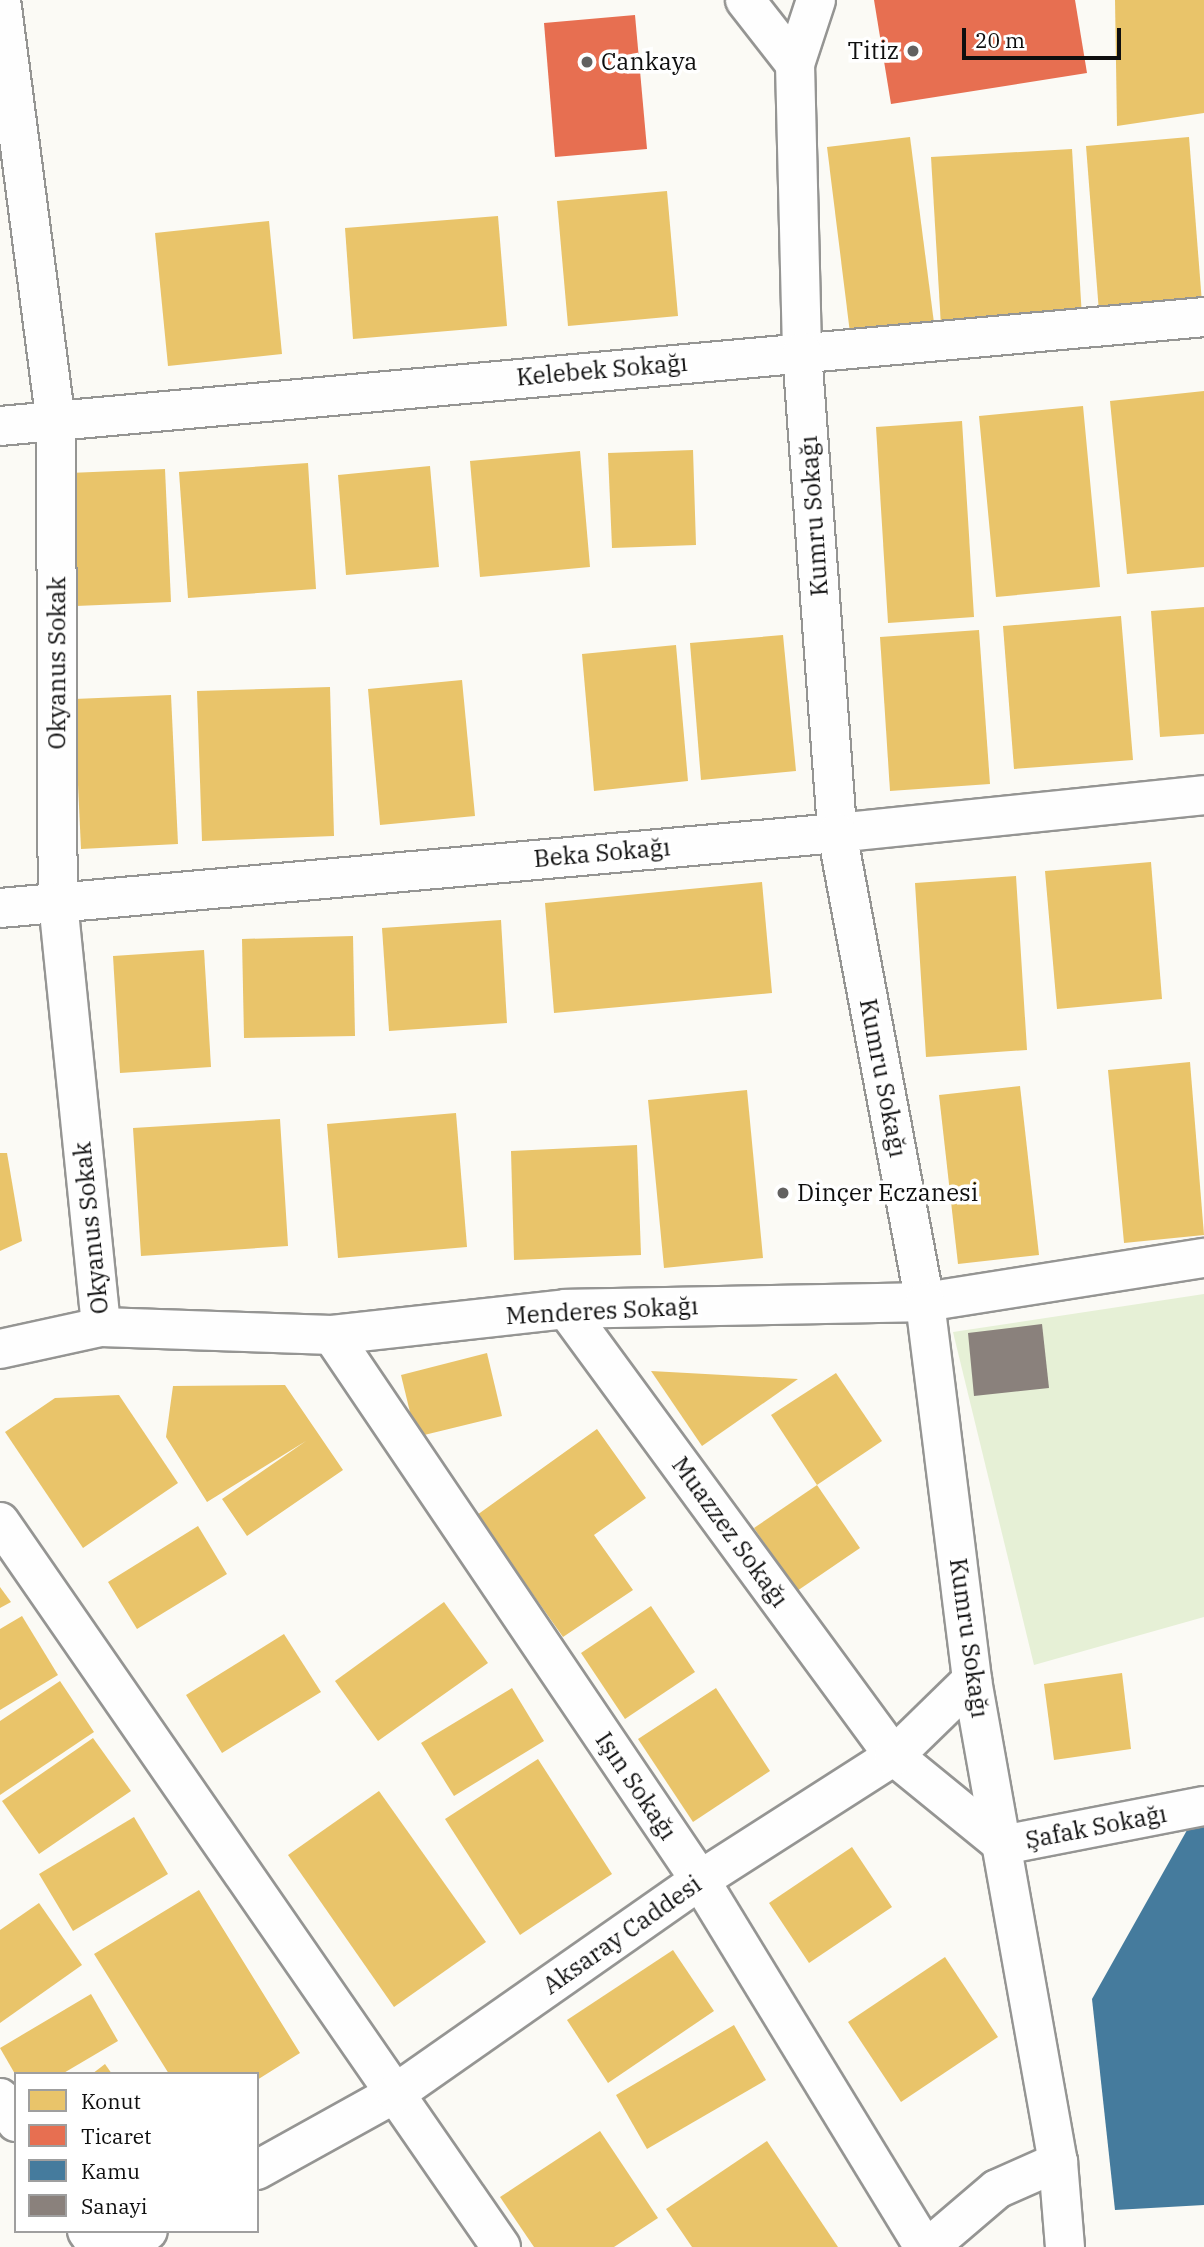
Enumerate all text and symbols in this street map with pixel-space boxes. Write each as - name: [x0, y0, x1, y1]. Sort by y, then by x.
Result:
- scale bar: [966, 14, 1125, 58]
- text: 20 m: [975, 26, 1025, 54]
- place label: Titiz: [848, 37, 899, 65]
- marker: Titiz: [905, 43, 921, 59]
- place label: Cankaya: [601, 48, 697, 76]
- marker: Cankaya: [579, 54, 595, 70]
- street label: Kelebek Sokağı: [515, 348, 689, 392]
- street label: Kumru Sokağı: [794, 435, 834, 597]
- street label: Okyanus Sokak: [43, 576, 71, 750]
- street label: Beka Sokağı: [533, 833, 671, 873]
- street label: Kumru Sokağı: [854, 996, 912, 1160]
- street label: Okyanus Sokak: [68, 1140, 114, 1316]
- place label: Dinçer Eczanesi: [797, 1179, 978, 1207]
- marker: Dinçer Eczanesi: [775, 1185, 791, 1201]
- street label: Menderes Sokağı: [505, 1292, 699, 1330]
- street label: Muazzez Sokağı: [666, 1451, 794, 1613]
- street label: Kumru Sokağı: [944, 1556, 994, 1720]
- street label: Işın Sokağı: [589, 1727, 683, 1845]
- street label: Şafak Sokağı: [1023, 1799, 1169, 1855]
- street label: Aksaray Caddesi: [537, 1870, 707, 2000]
- legend: [14, 2072, 259, 2233]
- text: Konut: [81, 2087, 141, 2115]
- text: Ticaret: [81, 2122, 152, 2150]
- text: Kamu: [81, 2157, 140, 2185]
- text: Sanayi: [81, 2192, 147, 2220]

